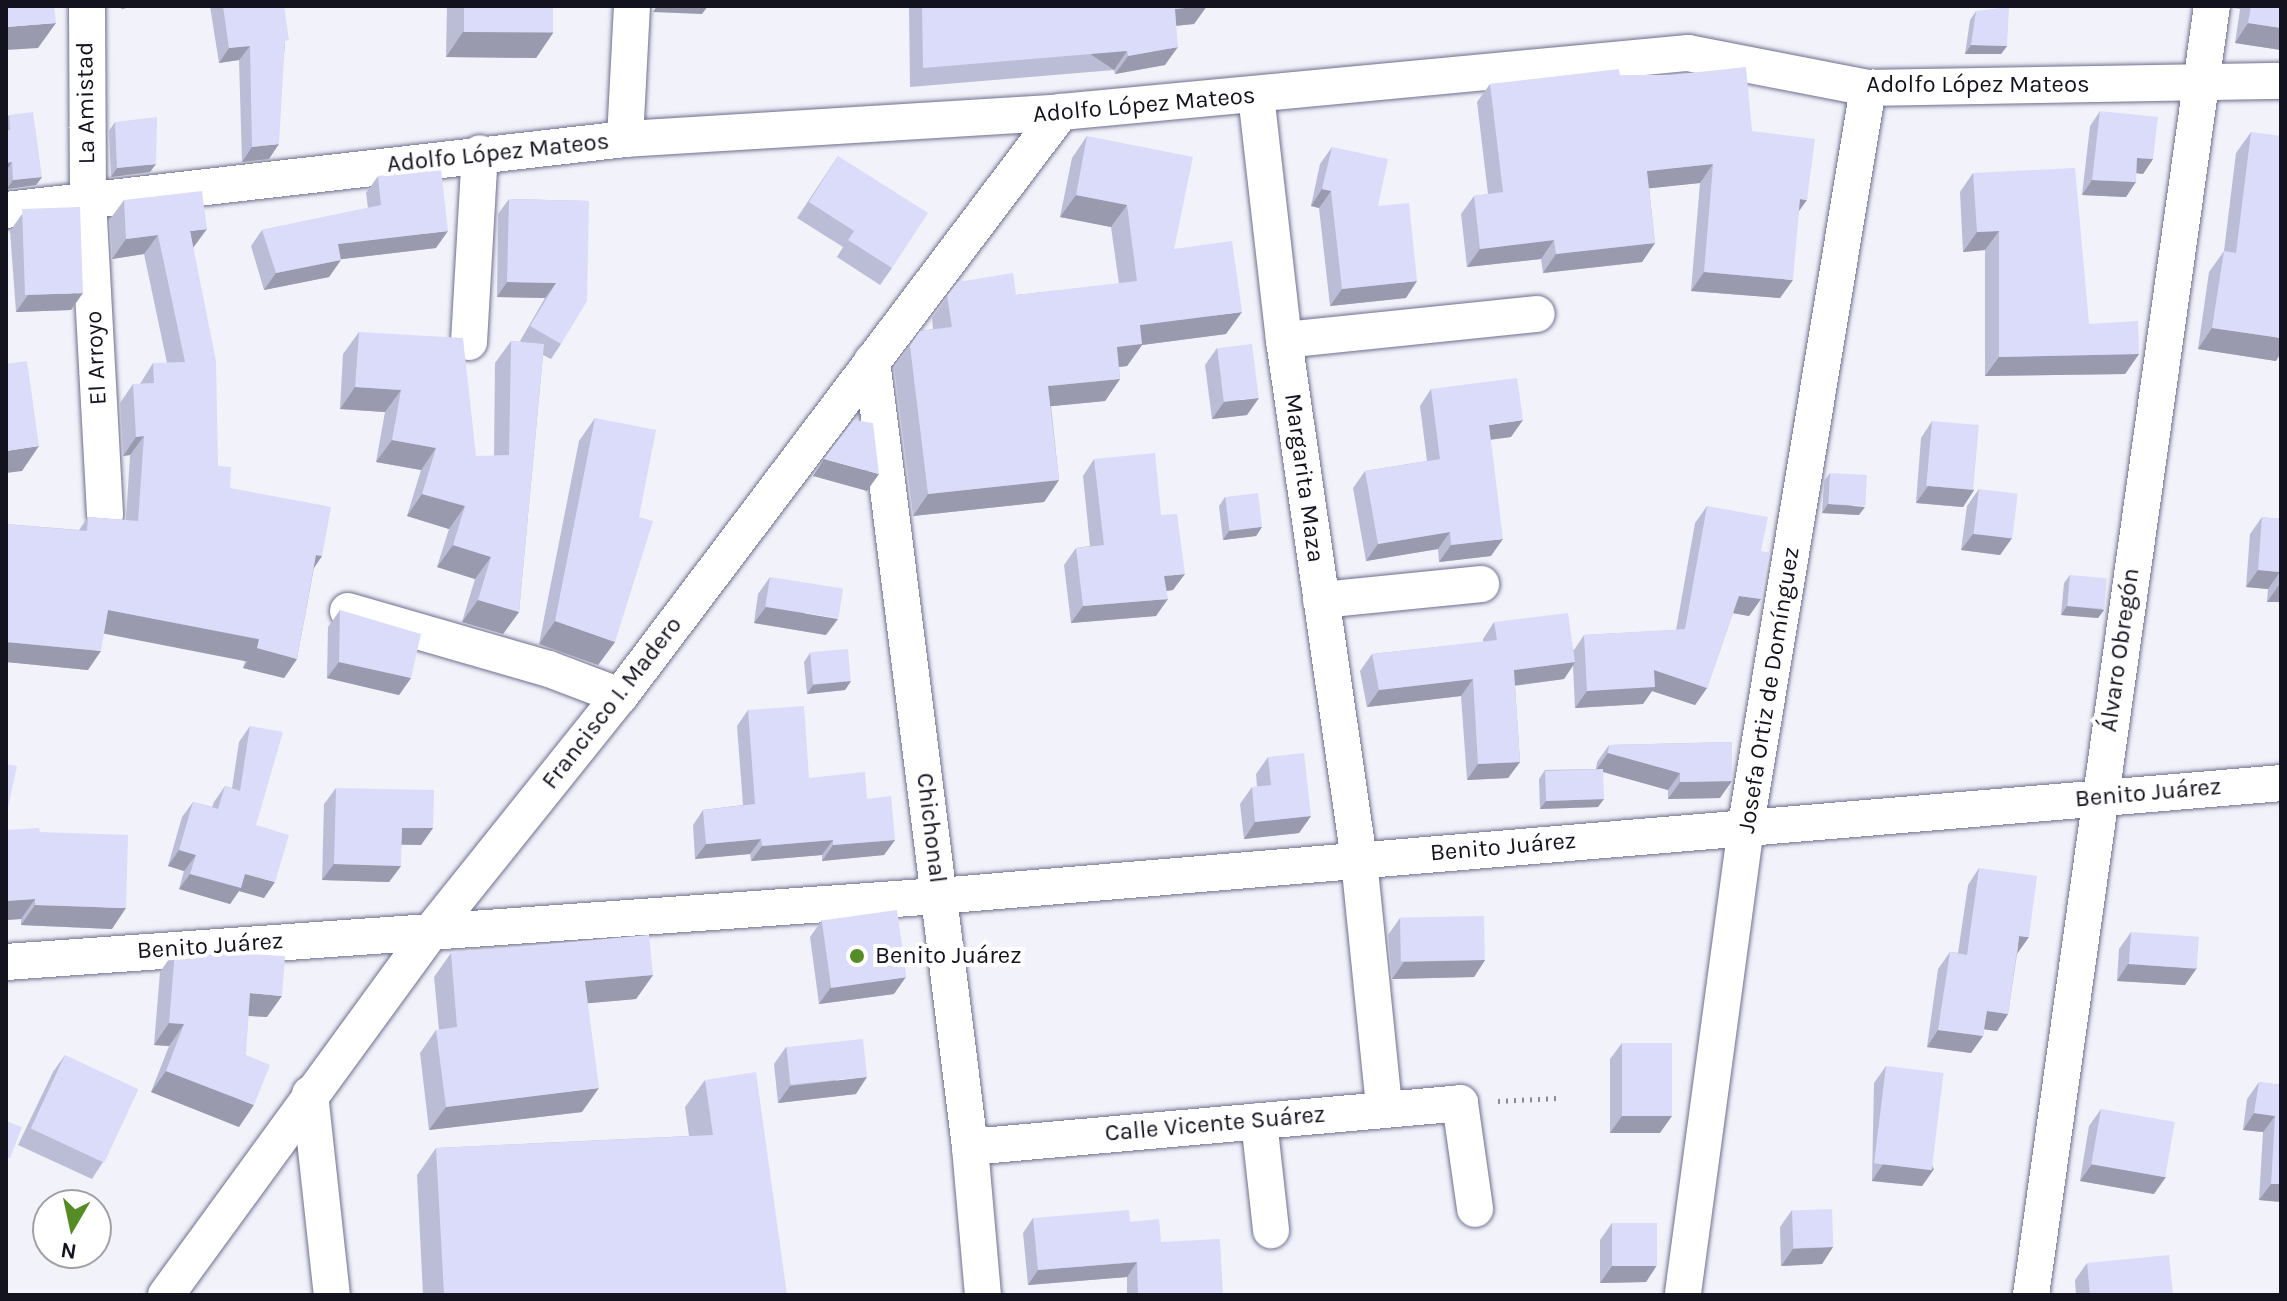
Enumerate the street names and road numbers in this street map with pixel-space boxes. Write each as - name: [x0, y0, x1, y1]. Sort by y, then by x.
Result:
- street label: La Amistad: [71, 41, 101, 165]
- street label: Adolfo López Mateos: [1866, 71, 2090, 99]
- street label: Adolfo López Mateos: [1032, 81, 1256, 129]
- street label: Adolfo López Mateos: [385, 127, 611, 179]
- street label: El Arroyo: [79, 310, 113, 406]
- street label: Margarita Maza: [1278, 392, 1330, 564]
- street label: Josefa Ortiz de Domínguez: [1732, 545, 1806, 835]
- street label: Álvaro Obregón: [2094, 566, 2146, 734]
- street label: Francisco I. Madero: [536, 611, 688, 795]
- street label: Chichonal: [910, 771, 952, 885]
- street label: Benito Juárez: [2074, 772, 2222, 814]
- street label: Benito Juárez: [1429, 826, 1577, 868]
- street label: Benito Juárez: [136, 927, 284, 965]
- street label: Calle Vicente Suárez: [1104, 1100, 1326, 1148]

